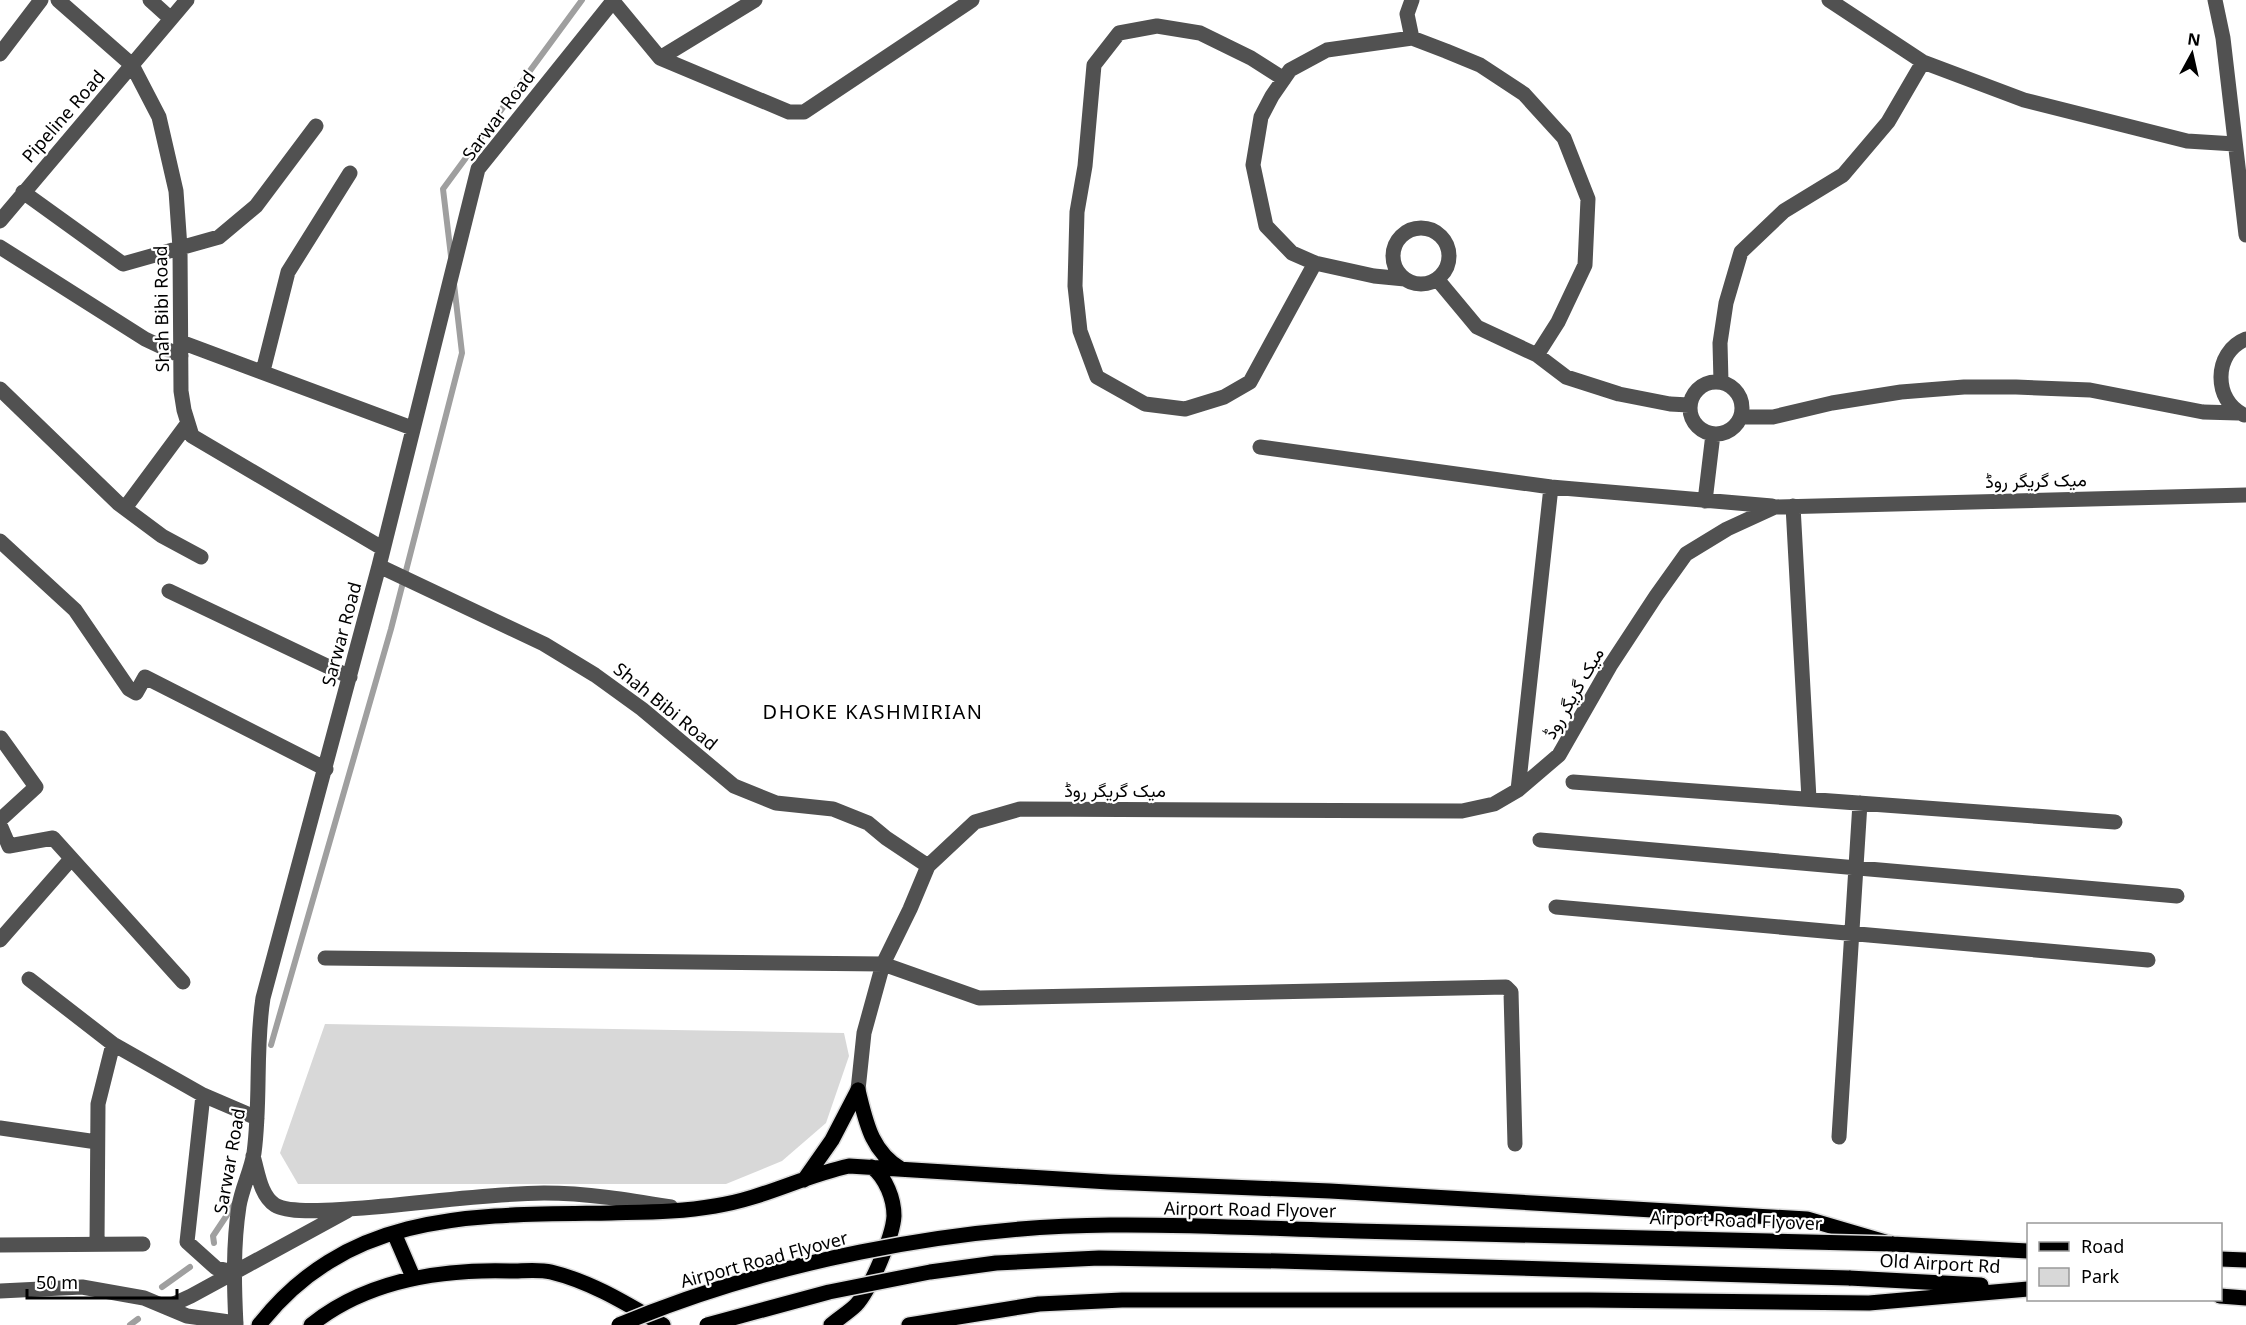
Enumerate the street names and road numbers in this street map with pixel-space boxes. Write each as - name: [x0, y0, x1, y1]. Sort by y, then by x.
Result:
- street label: Pipeline Road: [16, 65, 110, 167]
- street label: Sarwar Road: [456, 65, 540, 165]
- street label: Shah Bibi Road: [148, 245, 174, 373]
- street label: میک گریگر روڈ: [1985, 467, 2087, 493]
- street label: Sarwar Road: [316, 579, 366, 689]
- street label: میک گریگر روڈ: [1537, 643, 1609, 743]
- street label: Shah Bibi Road: [609, 657, 723, 755]
- street label: میک گریگر روڈ: [1064, 778, 1166, 802]
- street label: Sarwar Road: [208, 1106, 250, 1216]
- street label: Airport Road Flyover: [1164, 1195, 1337, 1223]
- street label: Airport Road Flyover: [1649, 1205, 1823, 1235]
- street label: Airport Road Flyover: [678, 1225, 851, 1293]
- street label: Old Airport Rd: [1879, 1248, 2001, 1278]

